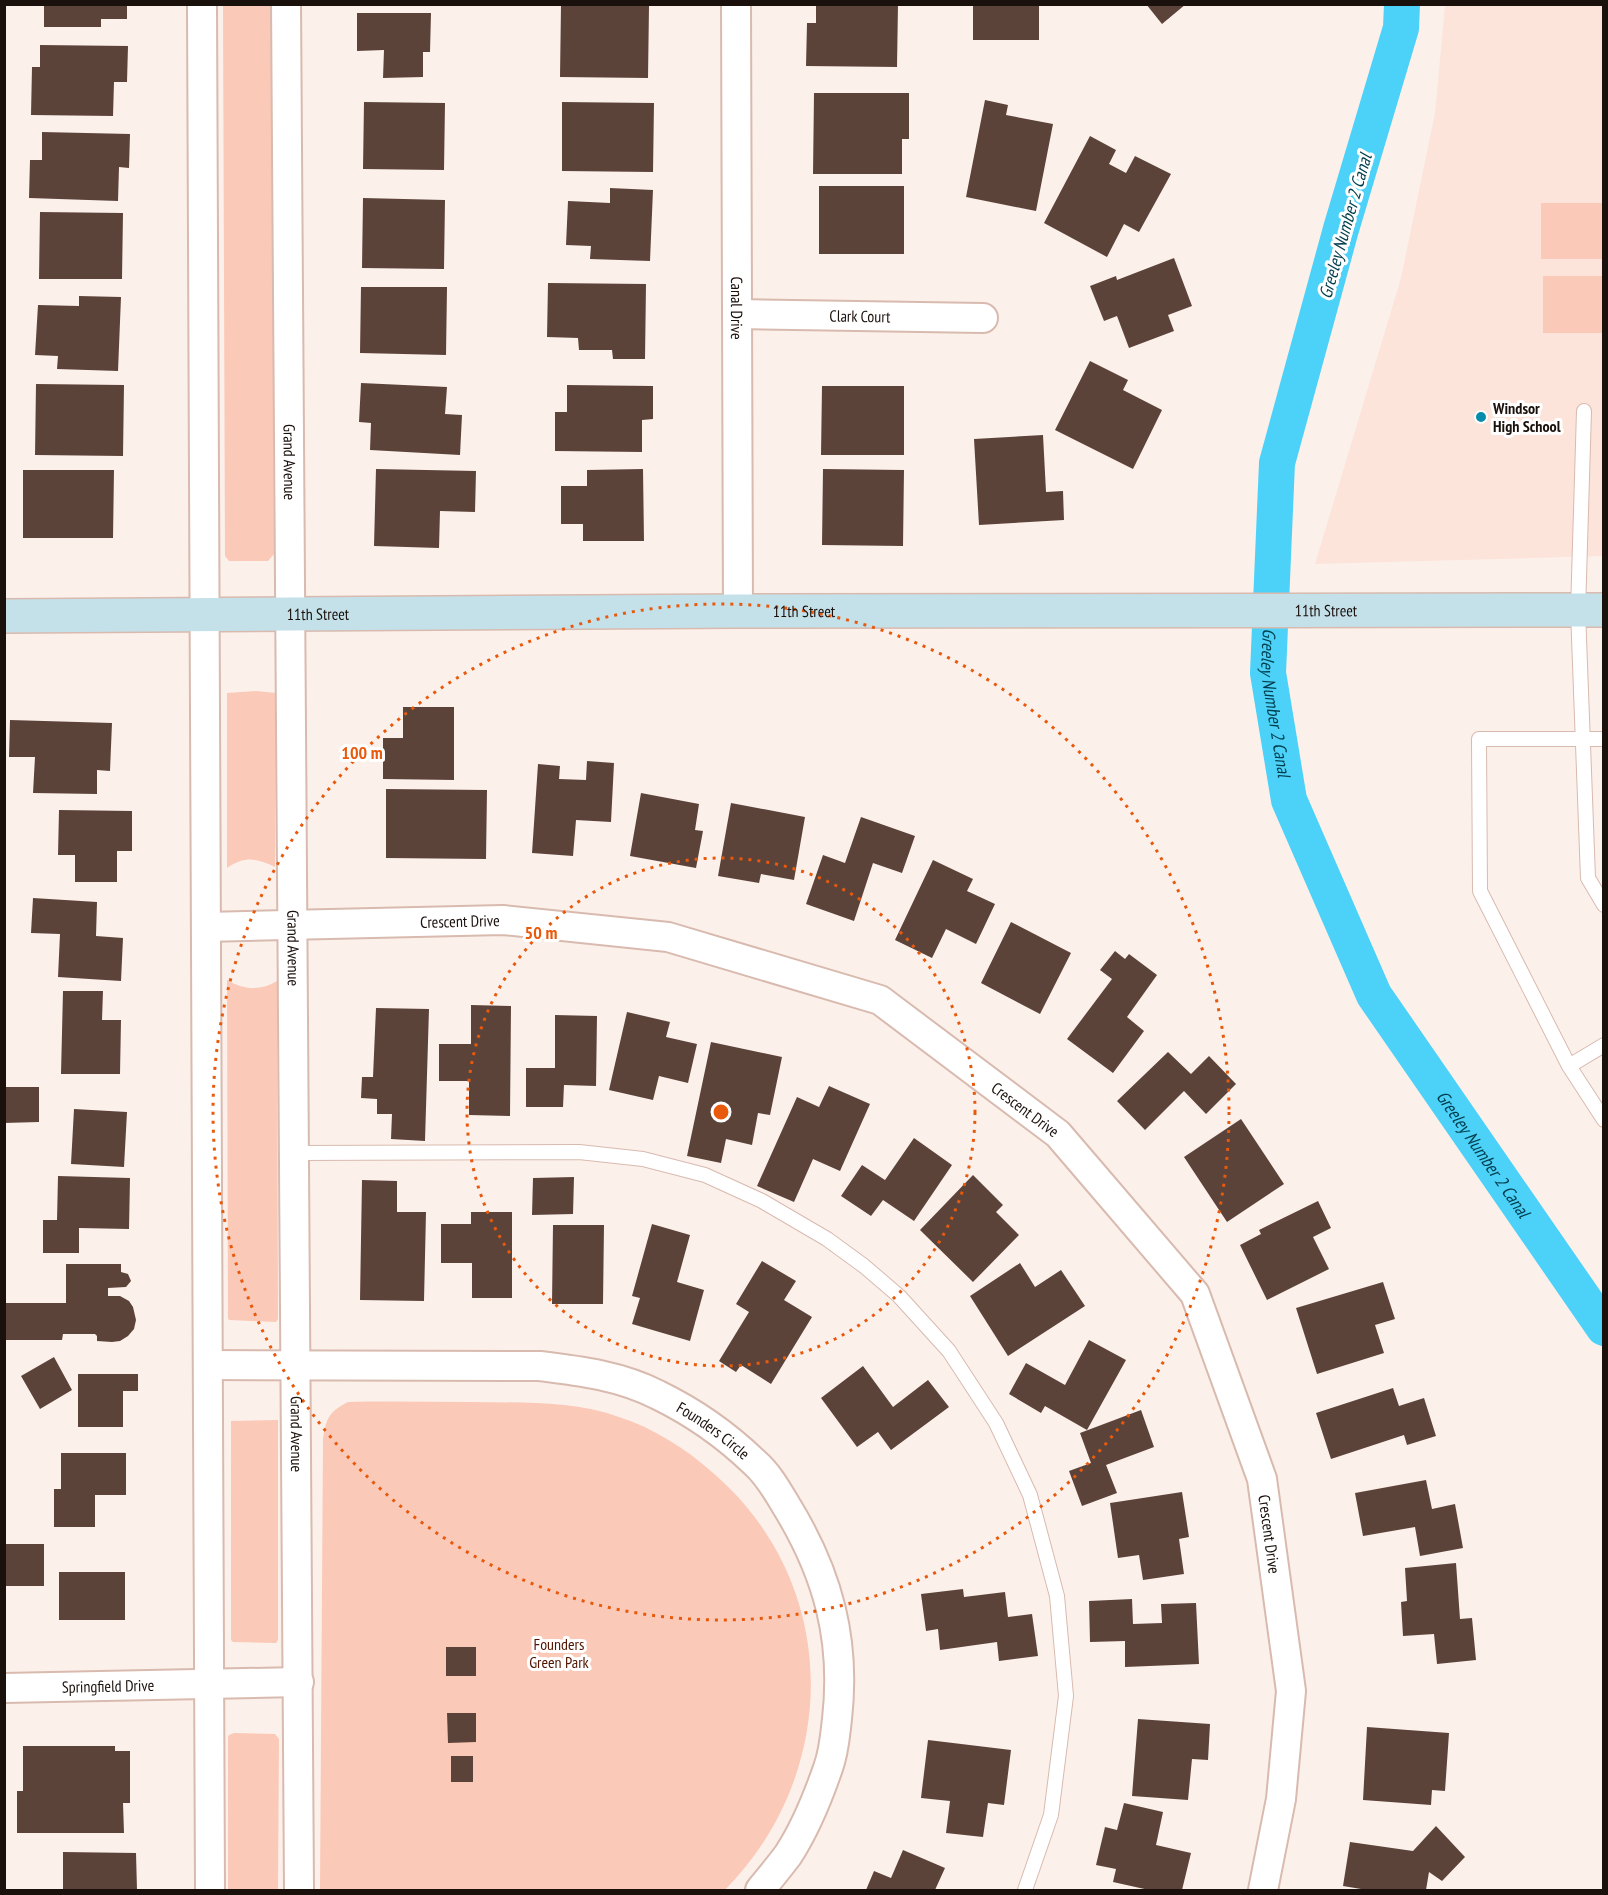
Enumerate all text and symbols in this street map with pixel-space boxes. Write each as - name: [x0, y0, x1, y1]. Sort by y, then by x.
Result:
- water label: Greeley Number 2 Canal: [1313, 149, 1377, 301]
- street label: Canal Drive: [727, 276, 747, 340]
- street label: Clark Court: [829, 306, 891, 327]
- place label: Windsor High School: [1492, 398, 1561, 436]
- marker: Windsor High School: [1474, 410, 1488, 424]
- street label: Grand Avenue: [279, 424, 300, 500]
- street label: 11th Street: [1295, 600, 1358, 620]
- street label: 11th Street: [773, 601, 836, 621]
- street label: 11th Street: [287, 604, 350, 624]
- water label: Greeley Number 2 Canal: [1256, 628, 1297, 780]
- text: 100 m: [341, 741, 383, 764]
- street label: Grand Avenue: [283, 910, 304, 986]
- street label: Crescent Drive: [420, 910, 500, 932]
- text: 50 m: [525, 921, 557, 944]
- street label: Crescent Drive: [988, 1077, 1063, 1141]
- water label: Greeley Number 2 Canal: [1432, 1086, 1537, 1223]
- centre of rings: [711, 1102, 731, 1122]
- street label: Grand Avenue: [287, 1396, 307, 1472]
- street label: Founders Circle: [673, 1397, 754, 1463]
- street label: Crescent Drive: [1254, 1493, 1285, 1575]
- park label: Founders Green Park: [529, 1634, 590, 1672]
- street label: Springfield Drive: [62, 1675, 154, 1697]

